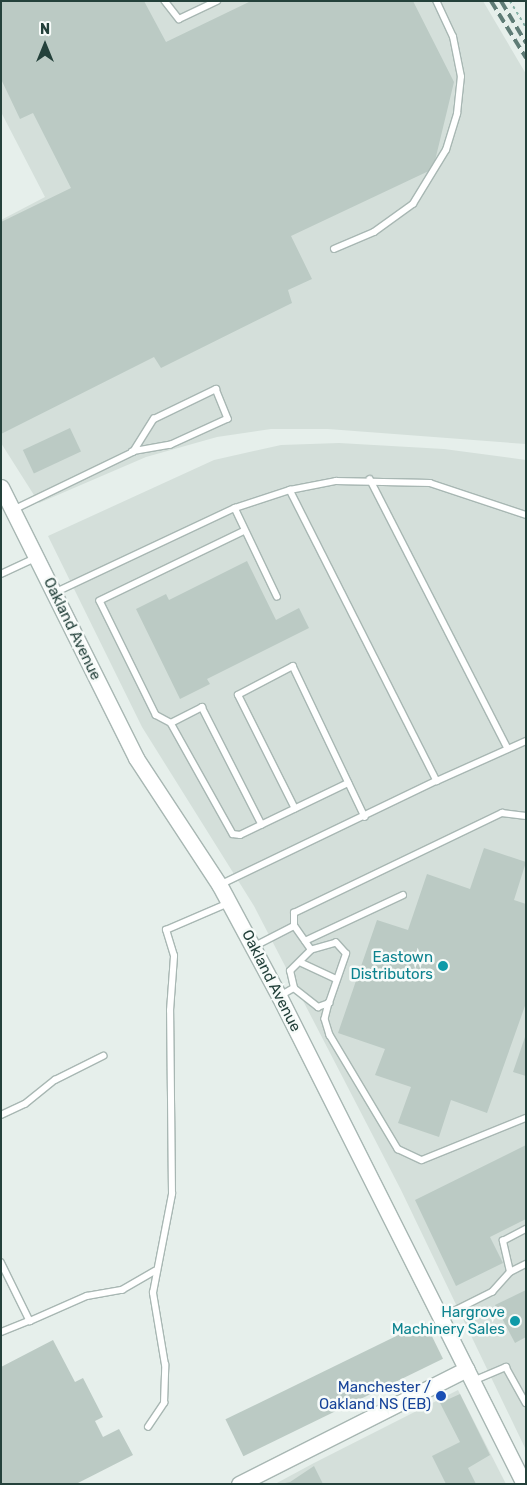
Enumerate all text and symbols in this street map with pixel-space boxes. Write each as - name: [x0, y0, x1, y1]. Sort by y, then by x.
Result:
- north arrow: [20, 20, 70, 70]
- text: N: [40, 21, 50, 38]
- street label: Oakland Avenue: [39, 575, 105, 683]
- street label: Oakland Avenue: [237, 927, 305, 1035]
- place label: Eastown Distributors: [350, 948, 433, 983]
- marker: Eastown Distributors: [437, 960, 449, 972]
- place label: Hargrove Machinery Sales: [391, 1303, 505, 1338]
- marker: Hargrove Machinery Sales: [509, 1315, 521, 1327]
- place label: Manchester / Oakland NS (EB): [319, 1378, 431, 1413]
- marker: Manchester / Oakland NS (EB): [435, 1390, 447, 1402]

